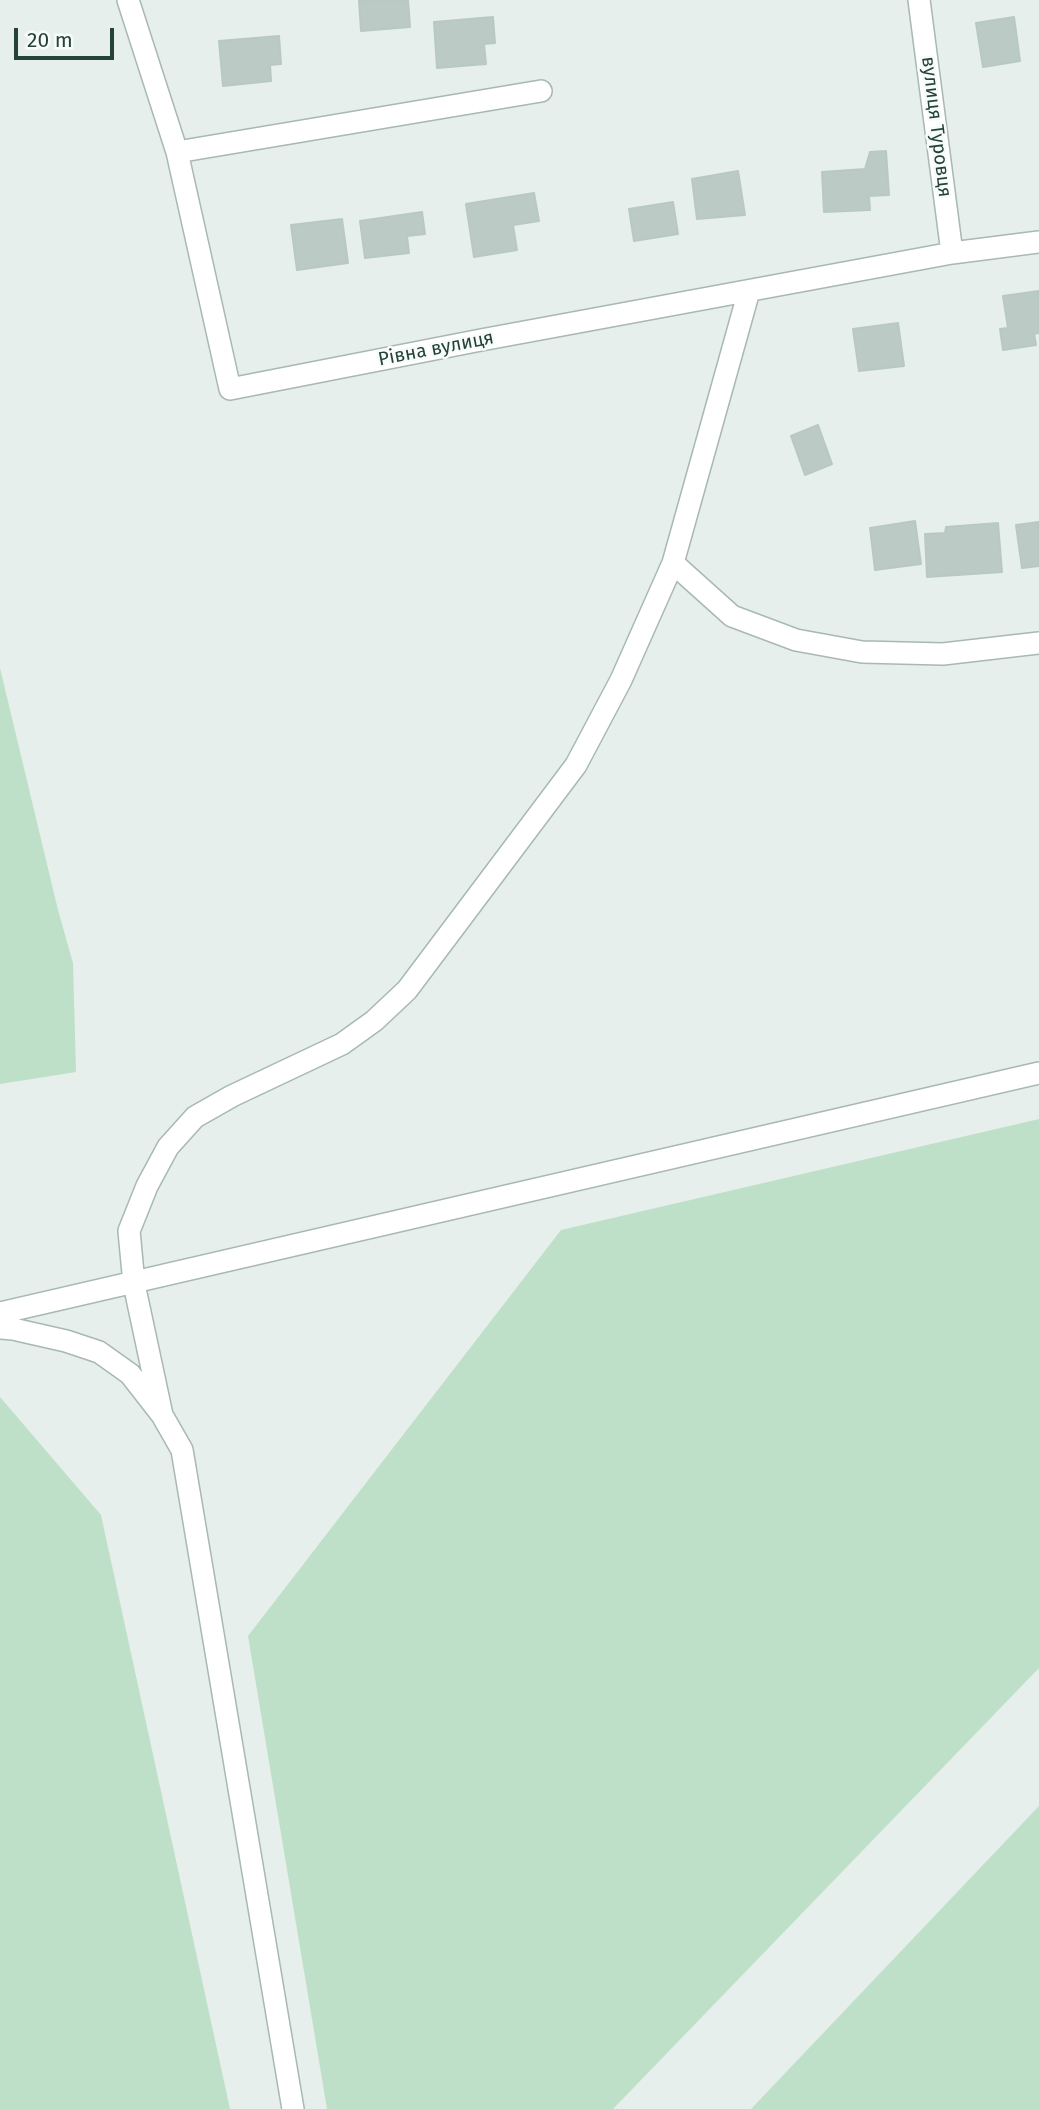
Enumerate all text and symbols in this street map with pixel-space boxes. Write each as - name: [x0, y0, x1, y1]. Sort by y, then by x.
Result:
- scale bar: [18, 14, 117, 58]
- text: 20 m: [27, 27, 73, 53]
- street label: вулиця Туровця: [916, 55, 956, 199]
- street label: Рівна вулиця: [376, 327, 496, 371]

